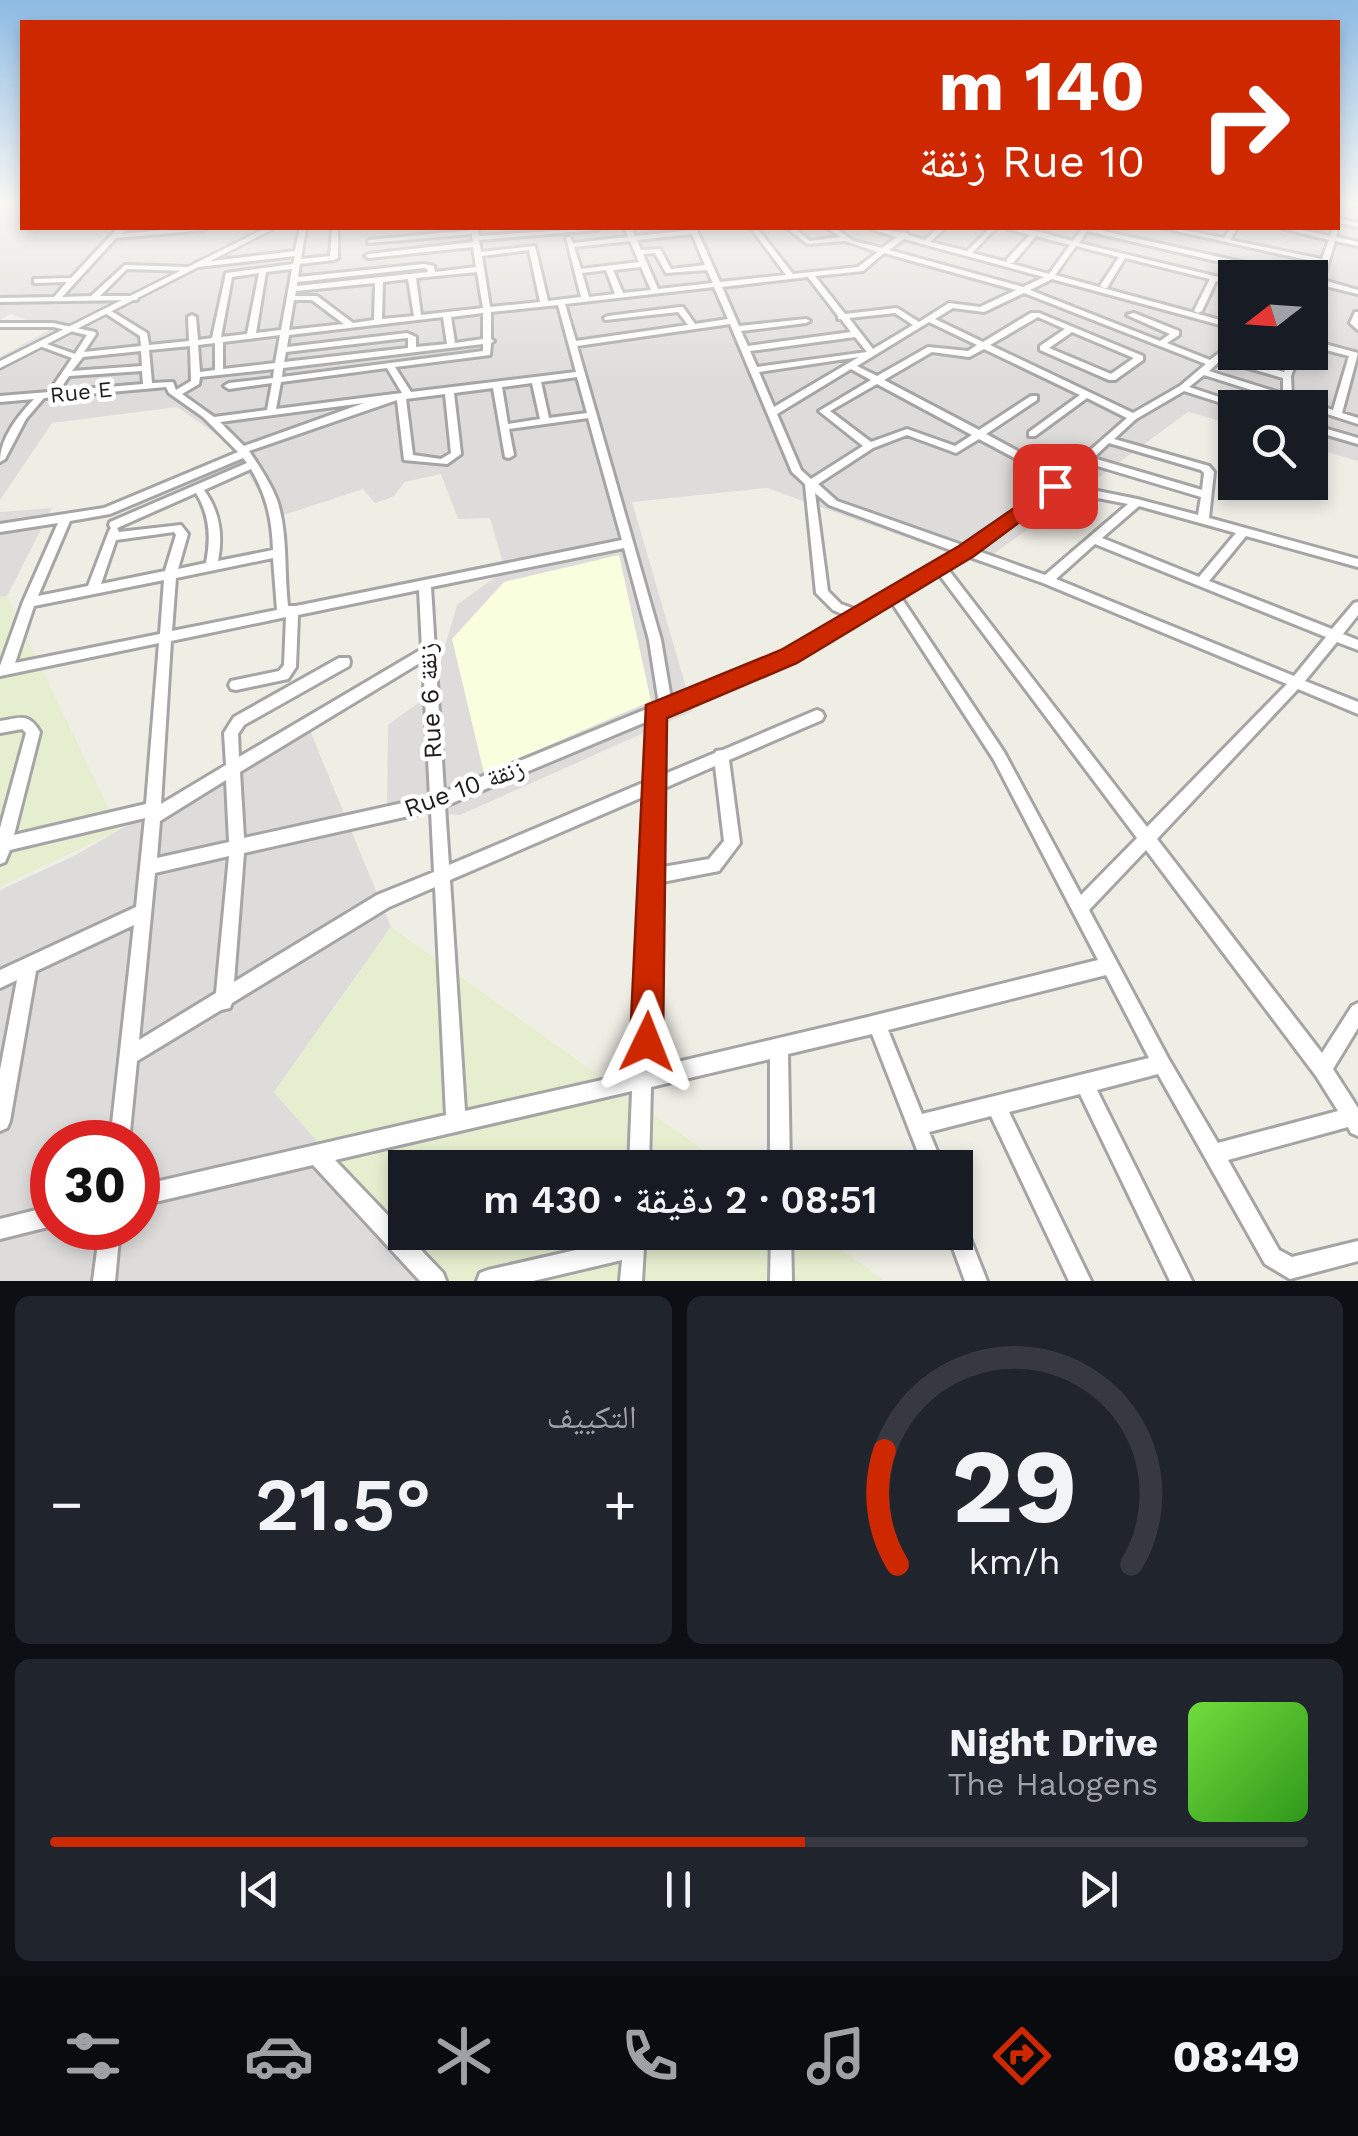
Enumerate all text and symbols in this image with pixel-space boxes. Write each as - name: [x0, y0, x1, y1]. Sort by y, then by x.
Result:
- text: 140 m: [939, 45, 1145, 127]
- icon: right: [1180, 60, 1310, 190]
- text: Rue 10 زنقة: [919, 135, 1145, 188]
- north arrow: [1218, 260, 1328, 370]
- map controls: [1218, 260, 1328, 500]
- street label: Rue E: [49, 376, 113, 408]
- button: search: [1218, 390, 1328, 500]
- pin: [1013, 444, 1098, 529]
- icon: arrive: [1028, 459, 1083, 514]
- street label: Rue 6 زنقة: [412, 642, 448, 760]
- street label: Rue 10 زنقة: [400, 753, 528, 823]
- position arrow: [595, 990, 699, 1094]
- speed limit sign: 30: [30, 1120, 160, 1250]
- text: 08:51 · 2 دقيقة · 430 m: [483, 1178, 878, 1222]
- text: التكييف: [547, 1398, 637, 1436]
- text: 29: [952, 1425, 1078, 1547]
- text: 21.5°: [255, 1460, 431, 1548]
- text: −: [50, 1472, 83, 1536]
- text: +: [603, 1472, 637, 1536]
- text: km/h: [969, 1541, 1061, 1583]
- text: Night Drive: [949, 1721, 1158, 1765]
- text: The Halogens: [948, 1765, 1158, 1803]
- icon: previous: [232, 1862, 287, 1917]
- icon: pause: [651, 1862, 706, 1917]
- icon: next: [1071, 1862, 1126, 1917]
- icon: filters: [58, 2021, 128, 2091]
- icon: car: [244, 2021, 314, 2091]
- icon: climate: [429, 2021, 499, 2091]
- icon: phone: [615, 2021, 685, 2091]
- icon: music: [801, 2021, 871, 2091]
- icon: directions: [987, 2021, 1057, 2091]
- text: 08:49: [1173, 2030, 1300, 2083]

